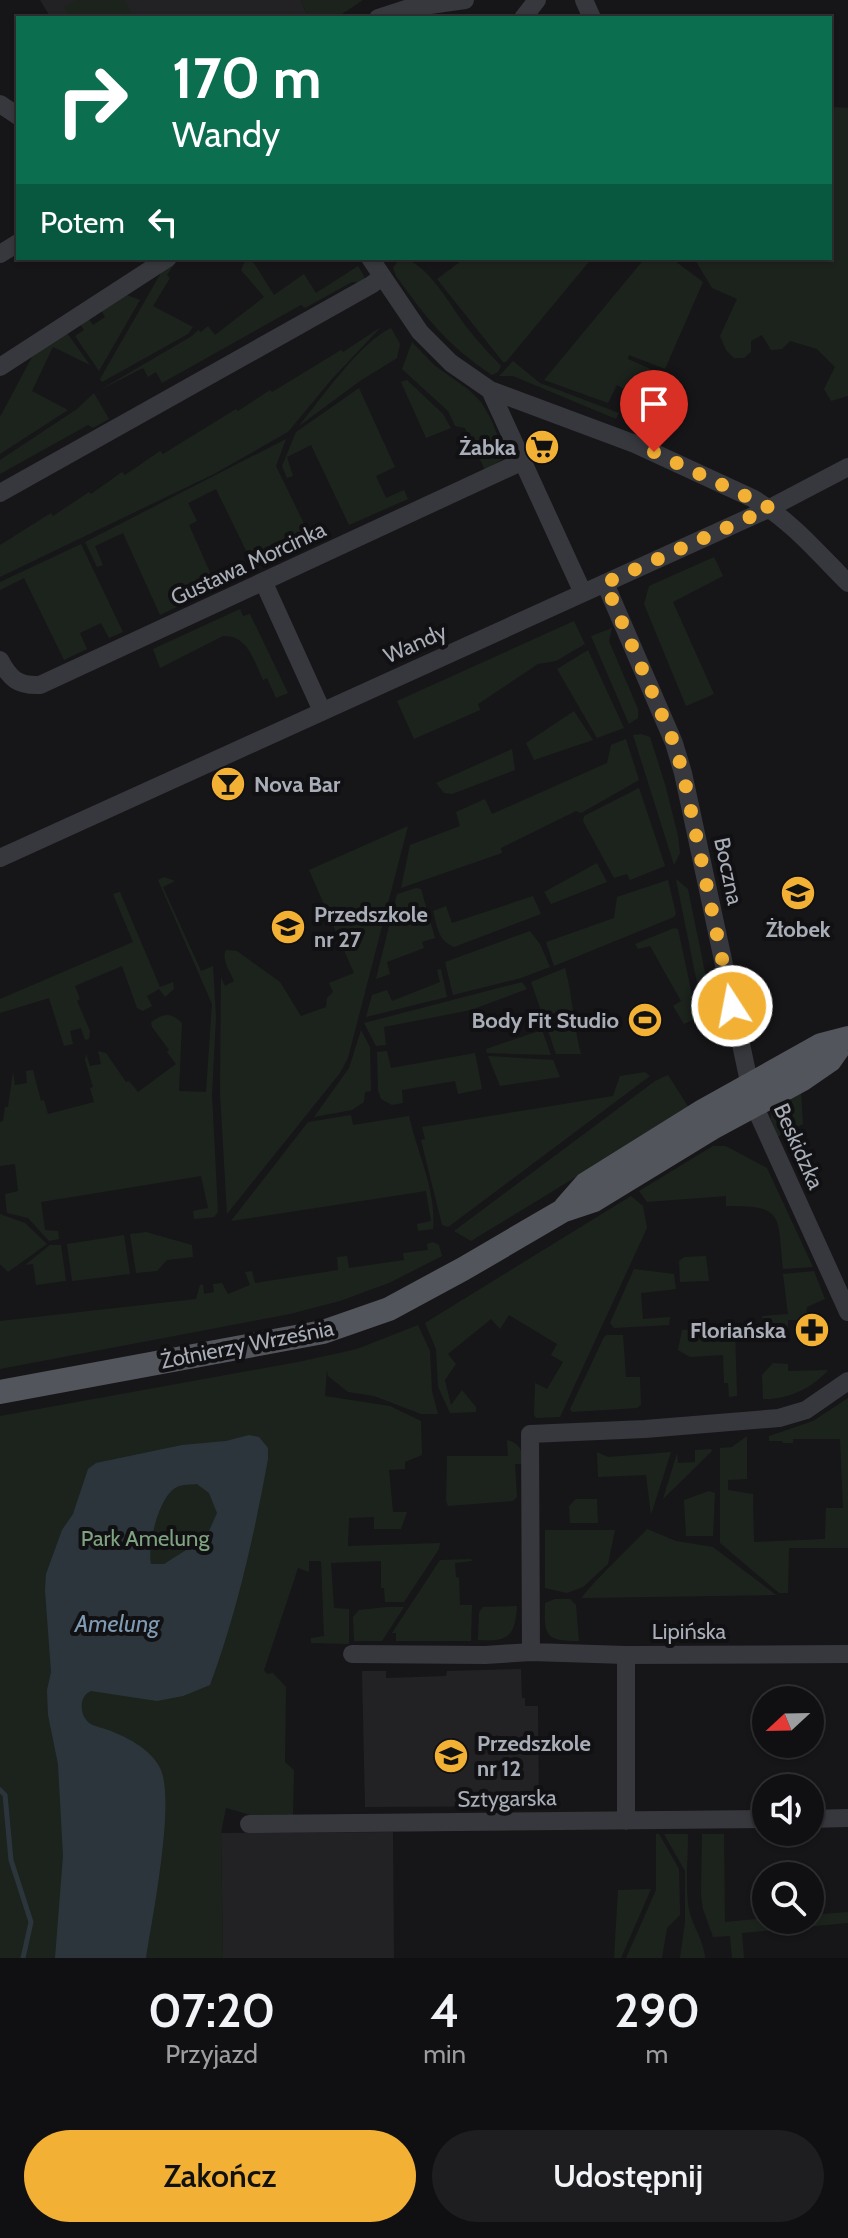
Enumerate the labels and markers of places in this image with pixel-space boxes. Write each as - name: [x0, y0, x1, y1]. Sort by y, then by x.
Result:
- pin: [620, 370, 688, 452]
- supermarket icon: Żabka: [523, 428, 561, 466]
- place label: Żabka: [459, 434, 516, 461]
- bar icon: Nova Bar: [209, 765, 247, 803]
- place label: Nova Bar: [254, 771, 341, 798]
- school or university icon: Żłobek: [779, 874, 817, 912]
- place label: Przedszkole nr 27: [314, 901, 428, 953]
- school or university icon: Przedszkole nr 27: [269, 908, 307, 946]
- place label: Żłobek: [766, 916, 831, 943]
- sports icon: Body Fit Studio: [626, 1001, 664, 1039]
- place label: Body Fit Studio: [472, 1007, 619, 1034]
- pharmacy icon: Floriańska: [793, 1311, 831, 1349]
- place label: Floriańska: [690, 1317, 786, 1344]
- place label: Przedszkole nr 12: [477, 1730, 591, 1782]
- school or university icon: Przedszkole nr 12: [432, 1737, 470, 1775]

